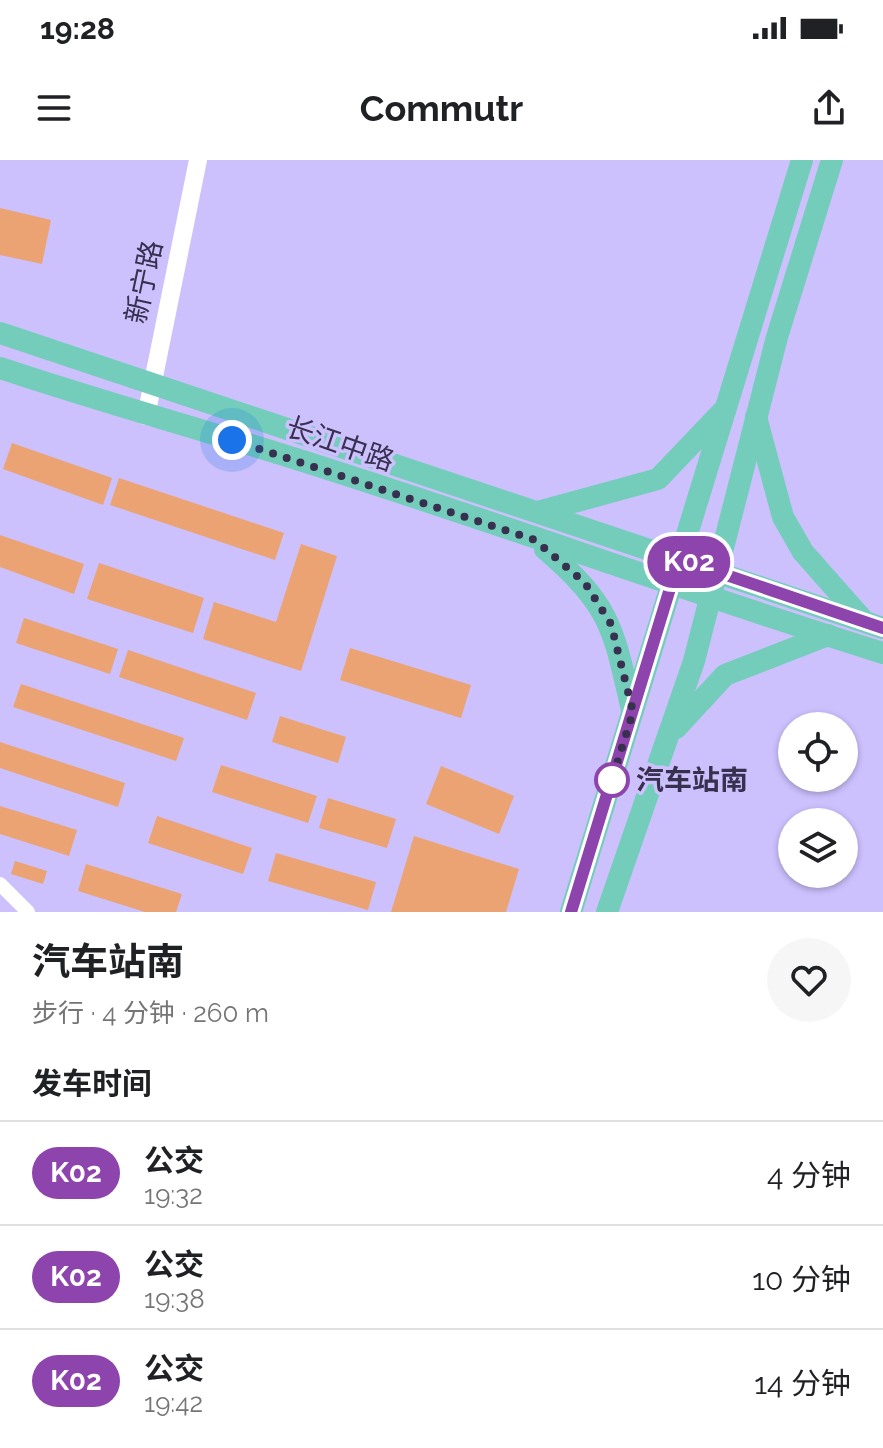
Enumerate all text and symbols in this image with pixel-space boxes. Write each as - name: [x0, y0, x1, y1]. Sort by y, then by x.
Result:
- text: 19:28: [40, 11, 115, 46]
- icon: menu: [32, 86, 76, 130]
- icon: share: [807, 86, 851, 130]
- text: Commutr: [360, 87, 523, 129]
- street label: 新宁路: [119, 237, 169, 327]
- street label: 长江中路: [282, 410, 398, 478]
- your location: [212, 420, 252, 460]
- line badge: K02: [643, 536, 735, 588]
- text: K02: [663, 545, 715, 578]
- map controls: [778, 712, 858, 888]
- button: locate: [778, 712, 858, 792]
- marker: 汽车站南: [595, 763, 629, 797]
- place label: 汽车站南: [636, 764, 748, 797]
- button: layers: [778, 808, 858, 888]
- button: heart: [767, 938, 851, 1022]
- text: 汽车站南: [32, 939, 184, 984]
- text: 步行 · 4 分钟 · 260 m: [32, 998, 269, 1028]
- text: 发车时间: [32, 1066, 152, 1101]
- text: 公交: [144, 1143, 204, 1178]
- text: K02: [50, 1156, 102, 1189]
- text: 4 分钟: [767, 1158, 851, 1193]
- text: 19:32: [144, 1180, 203, 1210]
- text: 公交: [144, 1247, 204, 1282]
- text: K02: [50, 1260, 102, 1293]
- text: 10 分钟: [752, 1262, 851, 1297]
- text: 19:38: [144, 1284, 205, 1314]
- text: 公交: [144, 1351, 204, 1386]
- text: K02: [50, 1364, 102, 1397]
- text: 14 分钟: [754, 1366, 851, 1401]
- text: 19:42: [144, 1388, 203, 1418]

